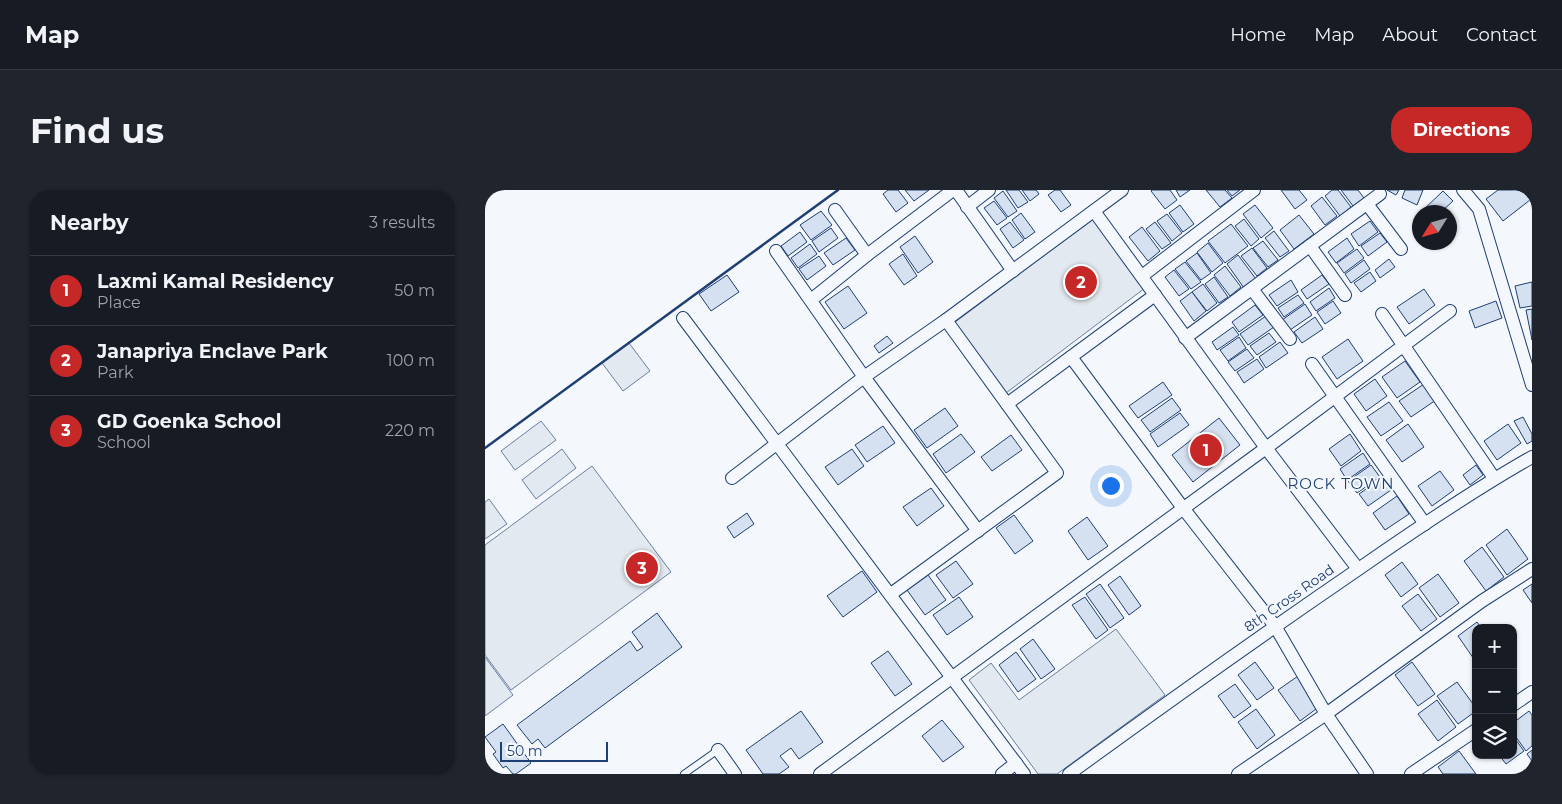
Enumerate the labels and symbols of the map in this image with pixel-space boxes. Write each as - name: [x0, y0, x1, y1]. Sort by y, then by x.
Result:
- north arrow: [1412, 205, 1457, 250]
- pin: 2: [1065, 263, 1097, 301]
- pin: 1: [1190, 431, 1222, 469]
- your location: [1098, 473, 1124, 499]
- district label: ROCK TOWN: [1287, 474, 1395, 493]
- pin: 3: [626, 549, 658, 587]
- street label: 8th Cross Road: [1240, 560, 1338, 636]
- scale bar: [500, 739, 607, 762]

